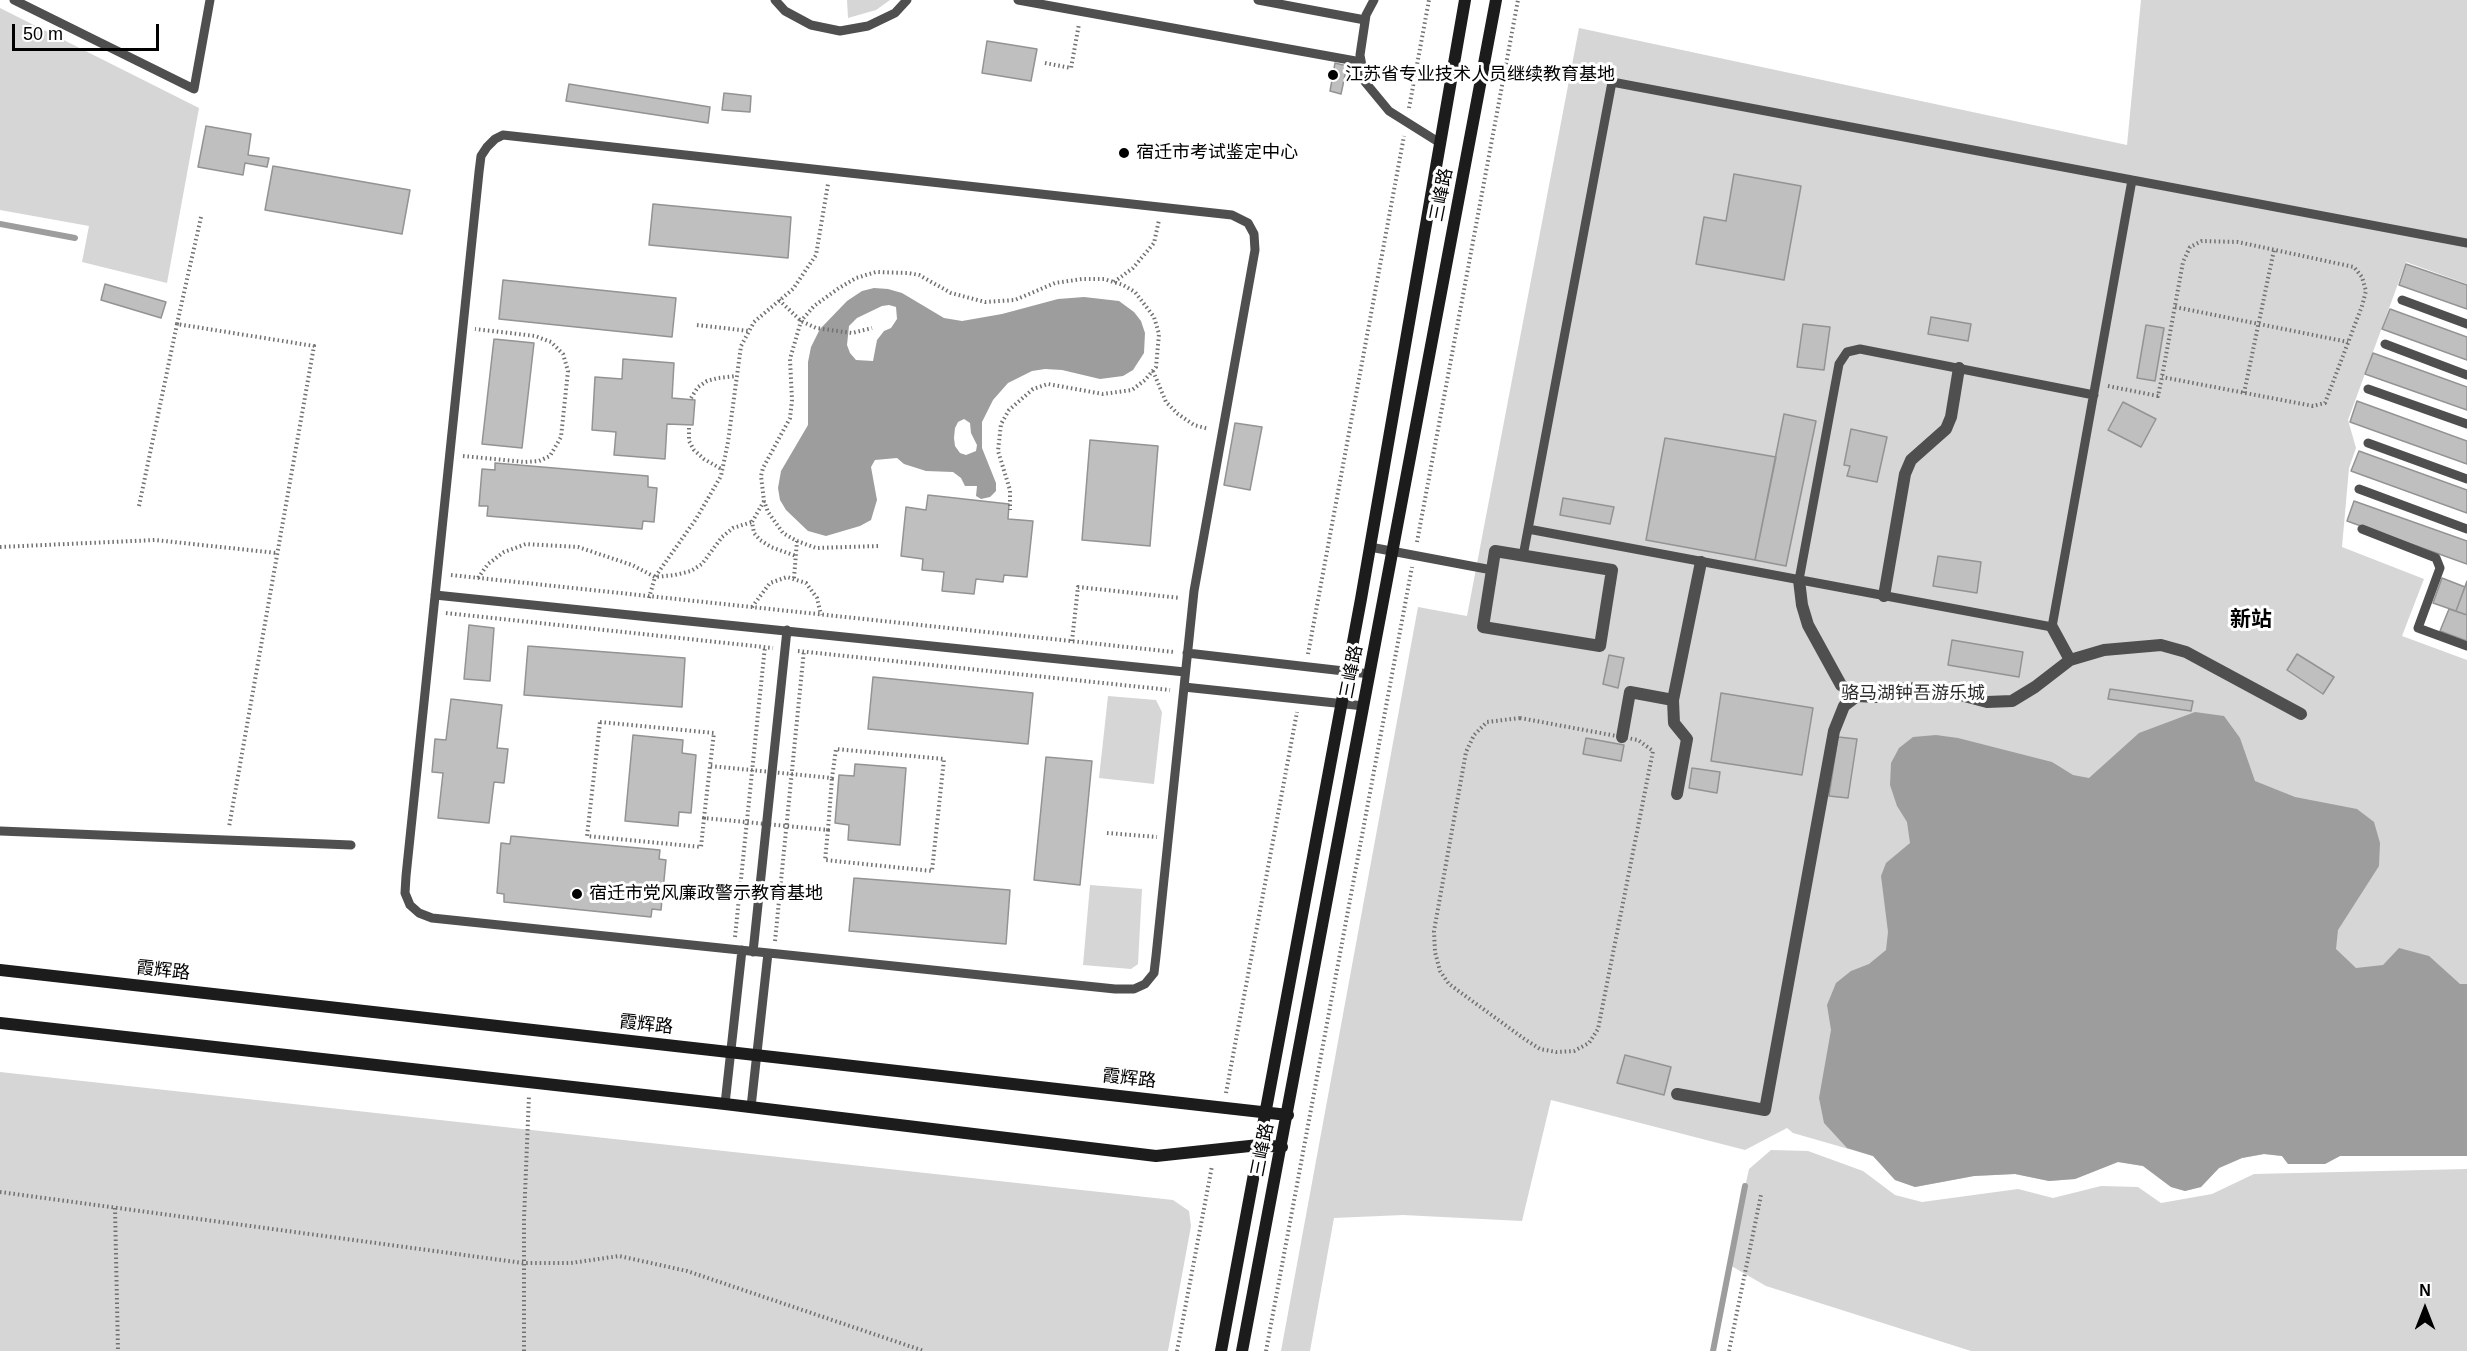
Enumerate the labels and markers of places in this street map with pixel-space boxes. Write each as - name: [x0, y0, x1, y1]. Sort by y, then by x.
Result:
- place label: 江苏省专业技术人员继续教育基地: [1345, 64, 1615, 86]
- marker: 江苏省专业技术人员继续教育基地: [1326, 68, 1340, 82]
- place label: 宿迁市考试鉴定中心: [1136, 142, 1298, 164]
- marker: 宿迁市考试鉴定中心: [1117, 146, 1131, 160]
- place label: 宿迁市党风廉政警示教育基地: [589, 883, 823, 905]
- marker: 宿迁市党风廉政警示教育基地: [570, 887, 584, 901]

